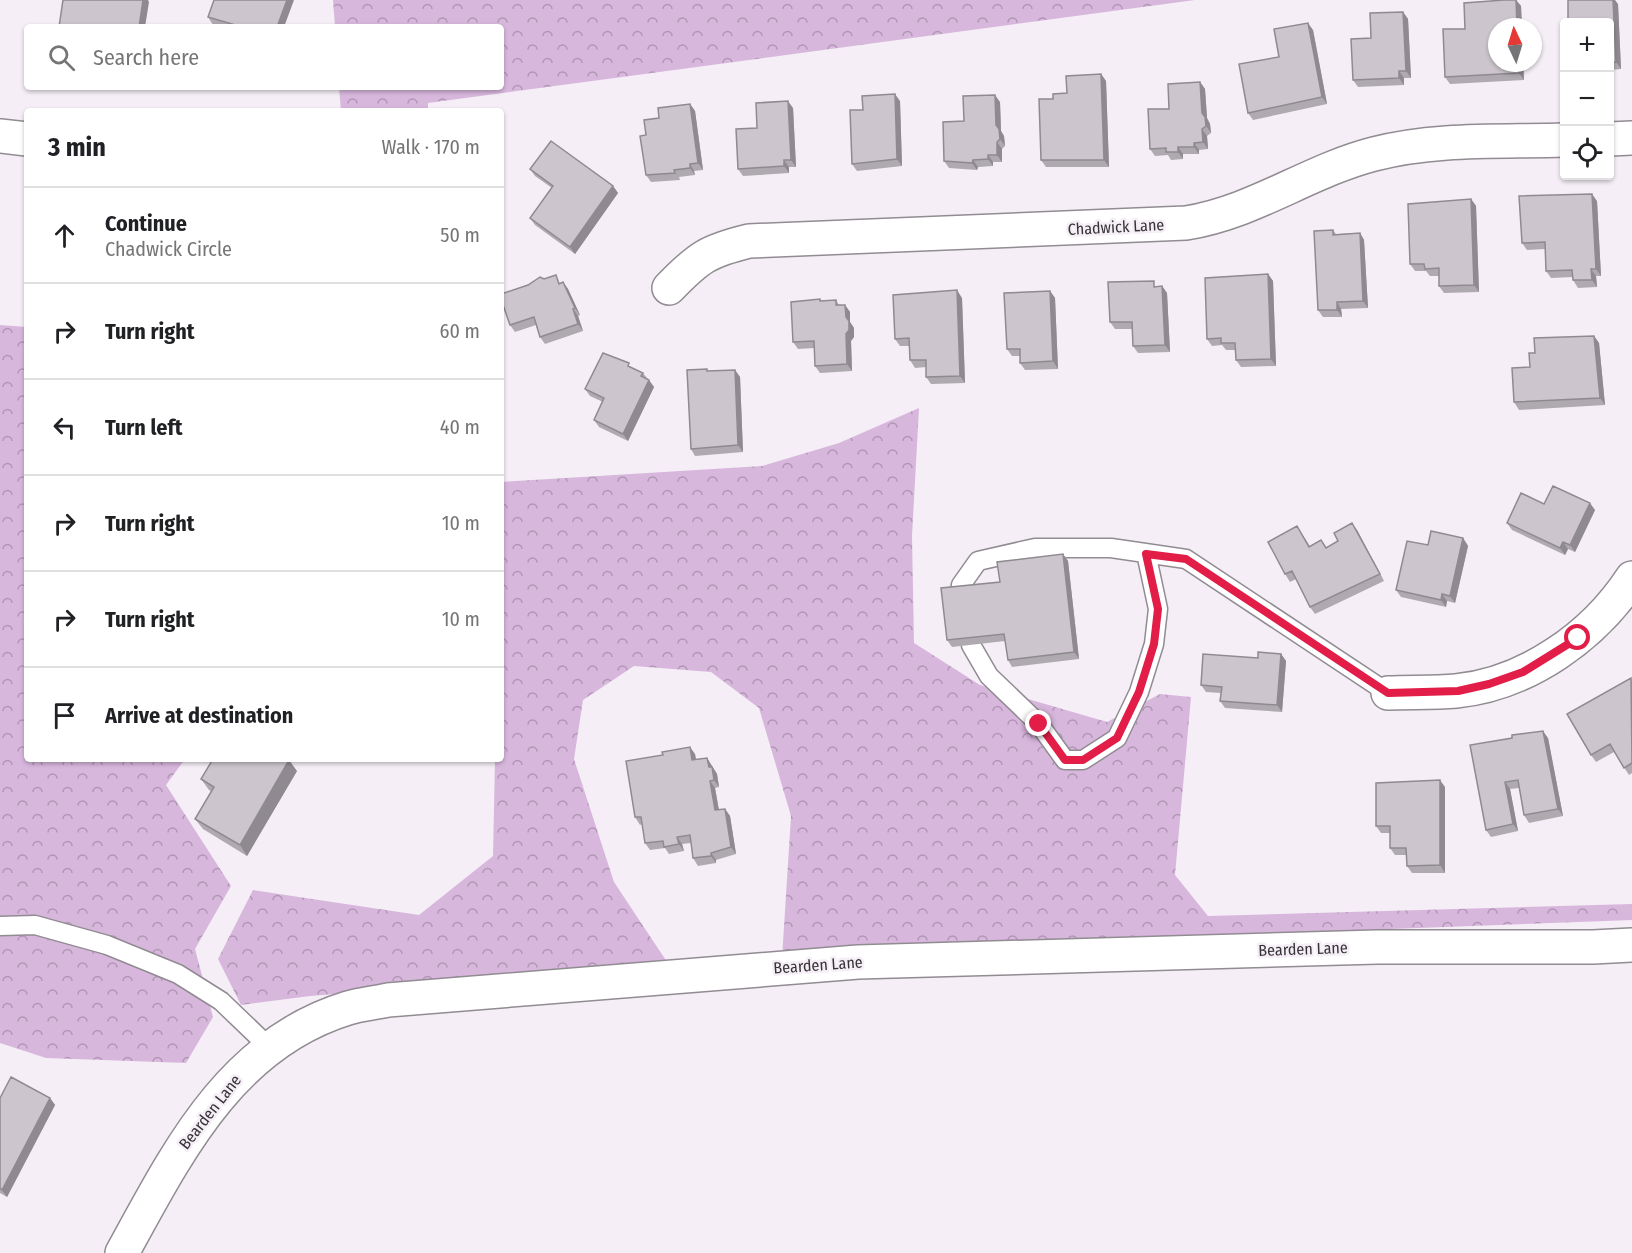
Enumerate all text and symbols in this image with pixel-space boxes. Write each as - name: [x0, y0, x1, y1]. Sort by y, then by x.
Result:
- north arrow: [1488, 18, 1542, 72]
- map controls: [1560, 18, 1614, 180]
- button: +: [1560, 18, 1614, 72]
- search box: [24, 24, 504, 90]
- icon: search: [45, 41, 78, 74]
- text: Search here: [93, 44, 199, 71]
- button: −: [1560, 72, 1614, 126]
- button: locate: [1560, 126, 1614, 180]
- text: 3 min: [48, 132, 106, 163]
- text: Walk · 170 m: [382, 135, 480, 159]
- text: Continue: [105, 210, 187, 237]
- street label: Chadwick Lane: [1067, 215, 1165, 239]
- icon: ahead: [48, 219, 81, 252]
- text: 50 m: [440, 223, 480, 247]
- text: Chadwick Circle: [105, 237, 232, 261]
- icon: right: [48, 315, 81, 348]
- text: Turn right: [105, 318, 194, 345]
- text: 60 m: [440, 319, 480, 343]
- icon: left: [48, 411, 81, 444]
- text: Turn left: [105, 414, 183, 441]
- text: 40 m: [440, 415, 480, 439]
- icon: right: [48, 507, 81, 540]
- text: Turn right: [105, 510, 194, 537]
- text: 10 m: [442, 511, 480, 535]
- icon: right: [48, 603, 81, 636]
- text: Turn right: [105, 606, 194, 633]
- text: 10 m: [442, 607, 480, 631]
- route start: [1564, 624, 1590, 650]
- icon: arrive: [48, 699, 81, 732]
- text: Arrive at destination: [105, 702, 293, 729]
- route end: [1025, 710, 1051, 736]
- street label: Bearden Lane: [1258, 938, 1348, 960]
- street label: Bearden Lane: [773, 952, 863, 978]
- street label: Bearden Lane: [175, 1071, 245, 1153]

